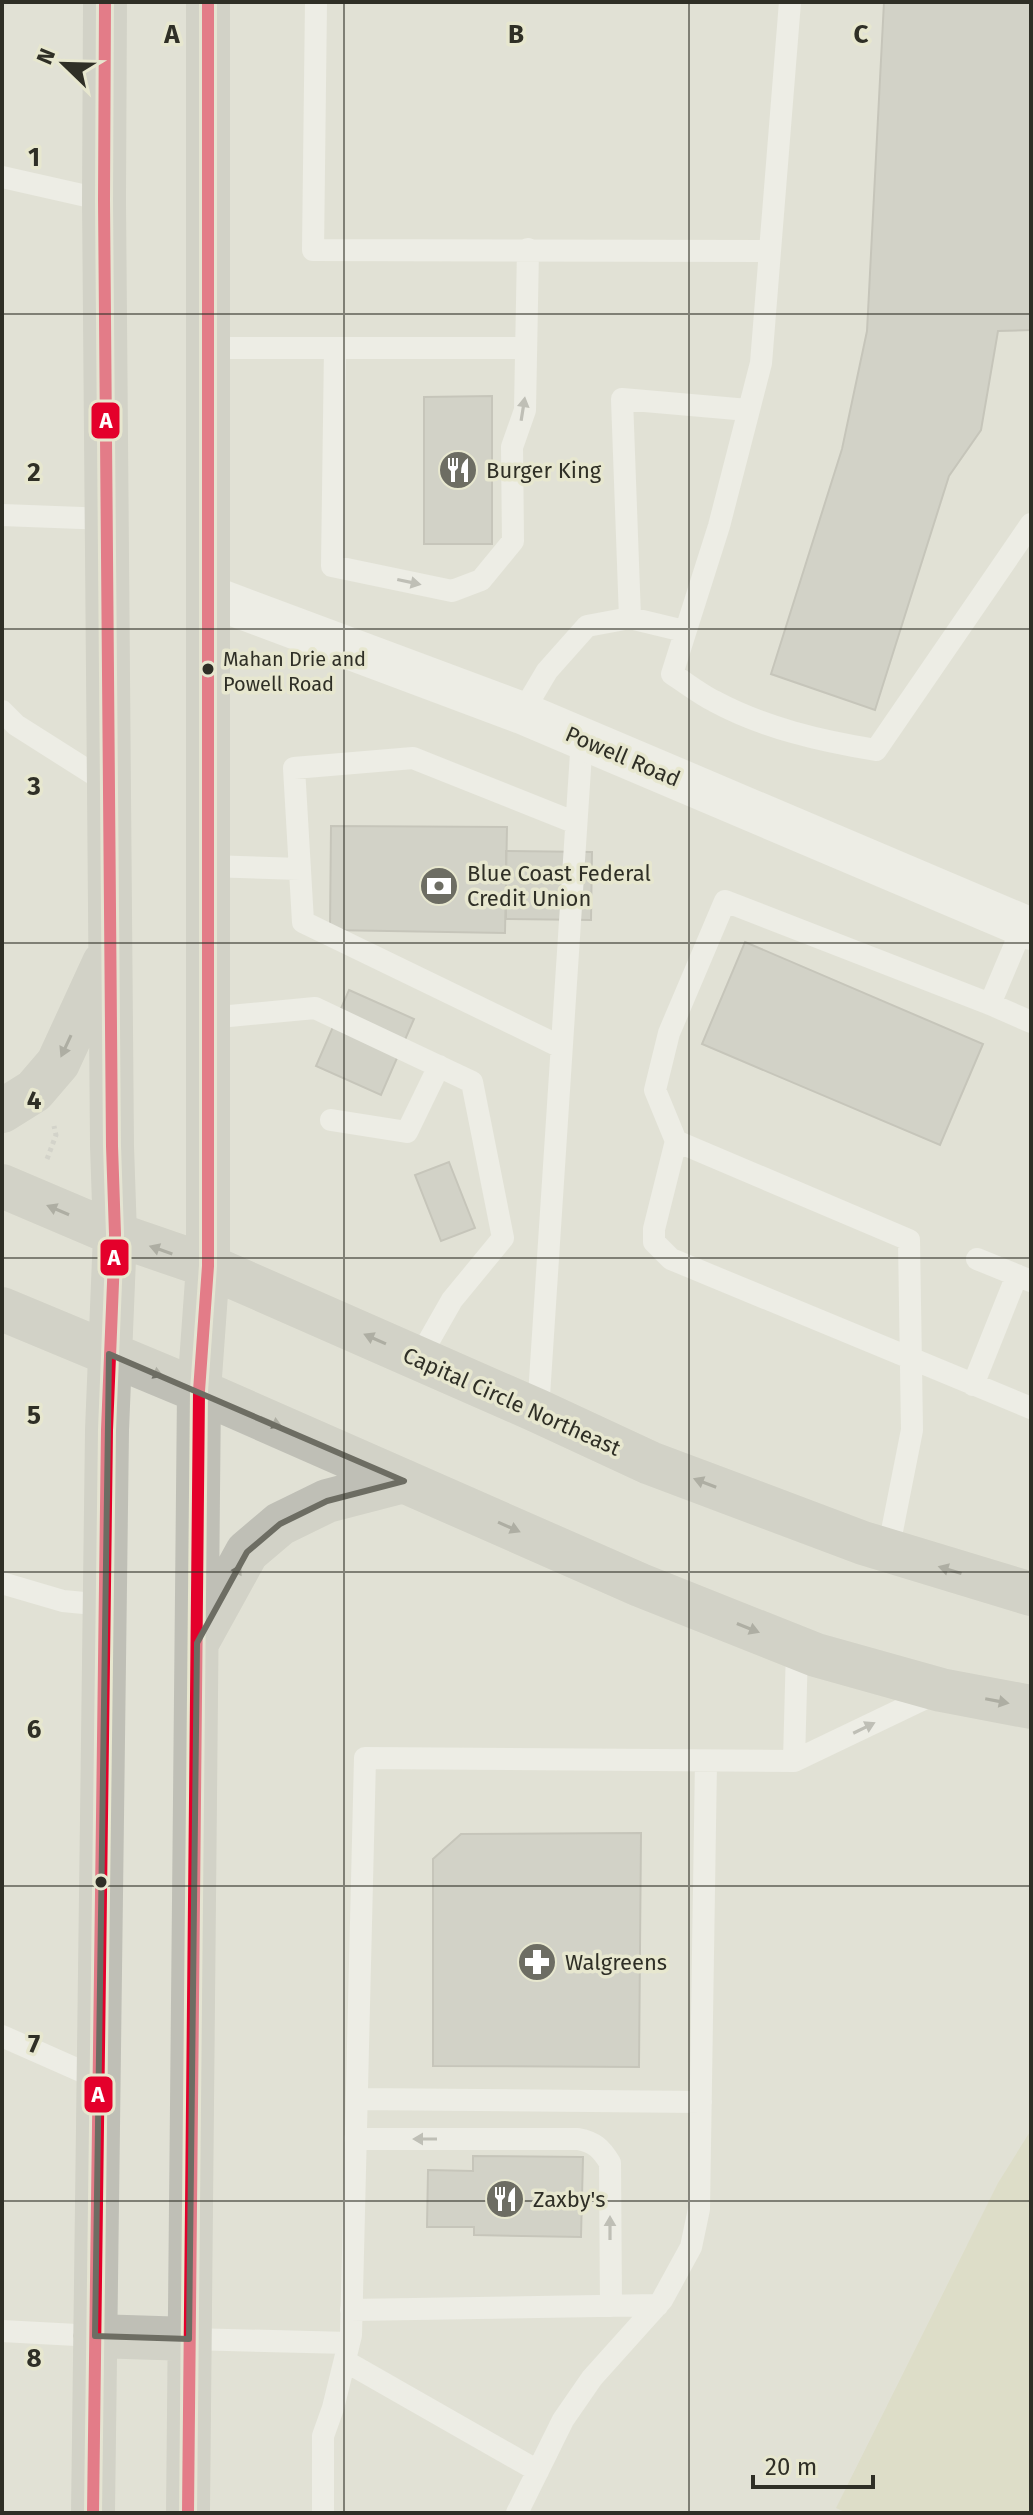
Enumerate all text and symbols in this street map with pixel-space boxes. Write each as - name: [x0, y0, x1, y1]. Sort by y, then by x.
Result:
- text: A: [163, 19, 180, 50]
- text: B: [508, 19, 524, 50]
- text: C: [854, 19, 869, 50]
- north arrow: [24, 24, 104, 104]
- text: N: [31, 44, 61, 68]
- text: 1: [28, 142, 40, 173]
- one-way arrow: [517, 396, 530, 421]
- line badge: A: [90, 401, 121, 440]
- text: A: [99, 407, 114, 434]
- restaurant icon: Burger King: [437, 449, 479, 491]
- text: 2: [27, 457, 41, 488]
- place label: Burger King: [486, 457, 602, 484]
- one-way arrow: [396, 576, 421, 589]
- place label: Mahan Drie and Powell Road: [223, 647, 366, 696]
- marker: Mahan Drie and Powell Road: [200, 661, 216, 677]
- street label: Powell Road: [561, 720, 684, 793]
- text: 3: [26, 771, 41, 802]
- place label: Blue Coast Federal Credit Union: [467, 860, 651, 912]
- bank icon: Blue Coast Federal Credit Union: [418, 865, 460, 907]
- one-way arrow: [59, 1034, 73, 1057]
- text: 4: [27, 1085, 42, 1116]
- one-way arrow: [47, 1203, 70, 1216]
- line badge: A: [99, 1238, 130, 1277]
- one-way arrow: [149, 1243, 173, 1255]
- text: A: [107, 1244, 122, 1271]
- one-way arrow: [363, 1332, 387, 1346]
- street label: Capital Circle Northeast: [399, 1341, 625, 1462]
- one-way arrow: [140, 1365, 164, 1378]
- text: 5: [27, 1400, 41, 1431]
- one-way arrow: [259, 1416, 283, 1429]
- one-way arrow: [692, 1476, 716, 1489]
- one-way arrow: [497, 1521, 520, 1534]
- one-way arrow: [228, 1563, 242, 1586]
- one-way arrow: [937, 1563, 961, 1575]
- one-way arrow: [736, 1622, 760, 1635]
- one-way arrow: [985, 1695, 1010, 1708]
- text: 6: [27, 1714, 42, 1745]
- one-way arrow: [852, 1721, 875, 1734]
- unlabelled marker: [93, 1874, 109, 1890]
- pharmacy icon: Walgreens: [516, 1941, 558, 1983]
- place label: Walgreens: [565, 1949, 667, 1976]
- text: 7: [28, 2029, 40, 2060]
- line badge: A: [83, 2075, 114, 2114]
- text: A: [91, 2081, 106, 2108]
- one-way arrow: [412, 2133, 437, 2145]
- restaurant icon: Zaxby's: [484, 2178, 526, 2220]
- place label: Zaxby's: [533, 2186, 605, 2213]
- one-way arrow: [604, 2215, 616, 2240]
- text: 8: [26, 2343, 42, 2374]
- scale bar: [753, 2439, 873, 2489]
- text: 20 m: [765, 2453, 817, 2481]

